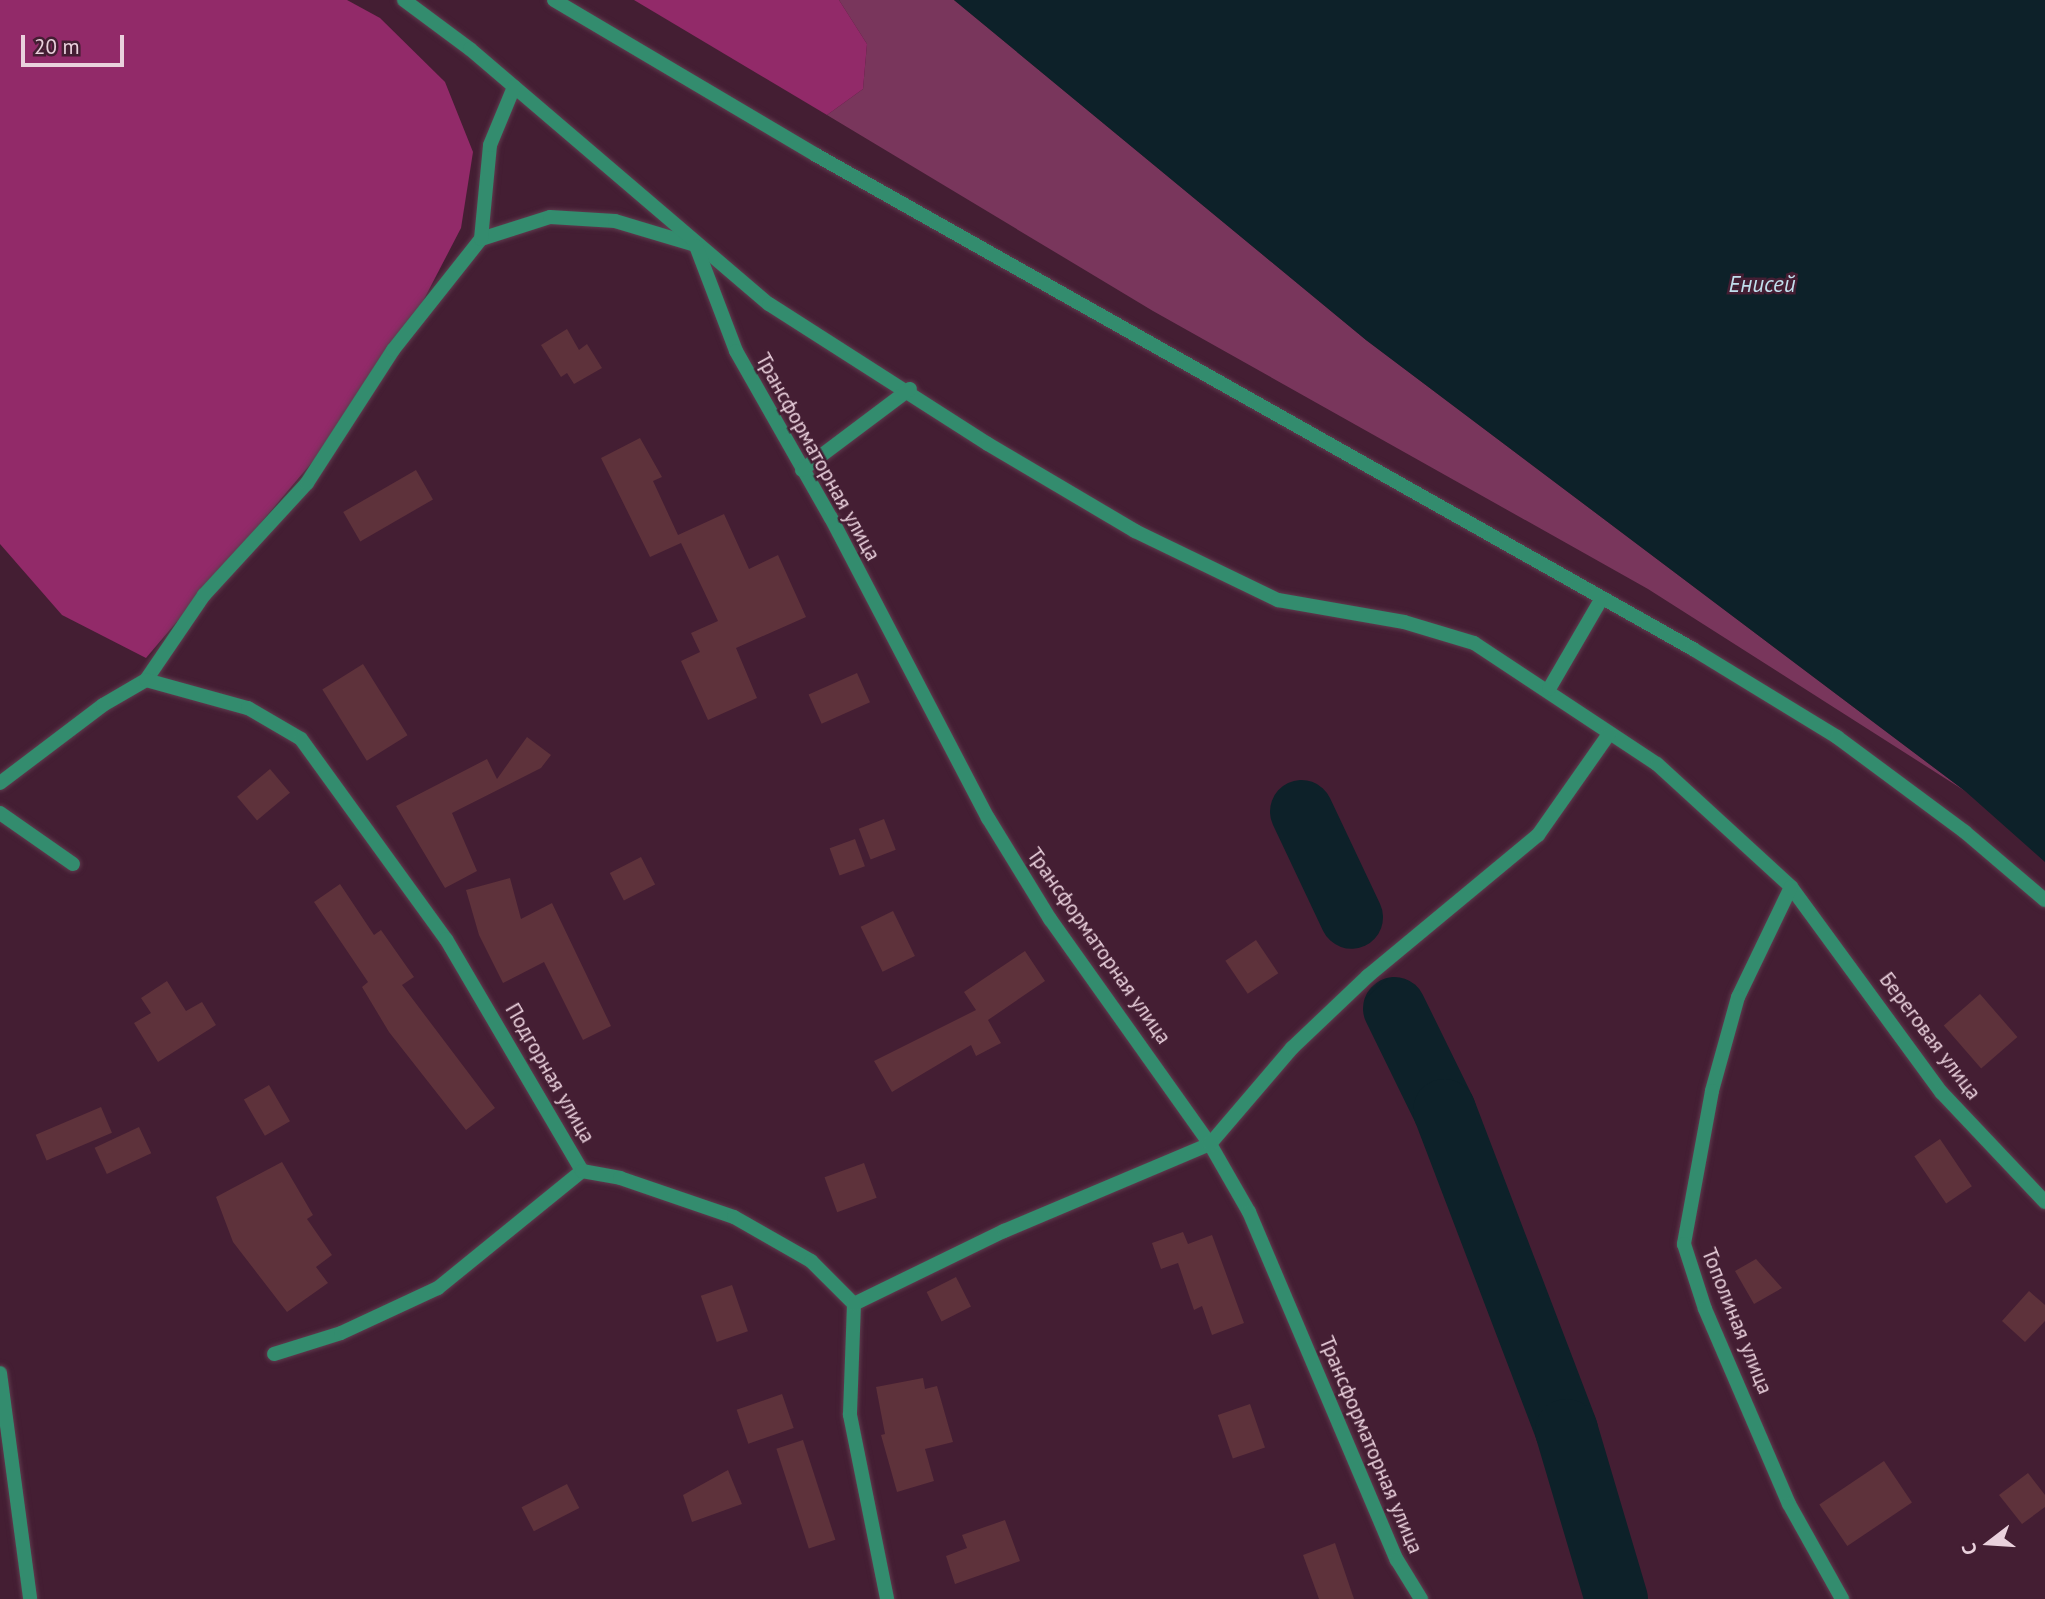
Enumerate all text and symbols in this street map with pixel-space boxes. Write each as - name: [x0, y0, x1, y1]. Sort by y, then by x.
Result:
- scale bar: [24, 21, 128, 65]
- text: 20 m: [34, 33, 80, 60]
- water label: Енисей: [1729, 270, 1795, 298]
- street label: Трансформаторная улица: [750, 349, 886, 565]
- street label: Трансформаторная улица: [1022, 843, 1176, 1049]
- street label: Береговая улица: [1874, 967, 1986, 1105]
- street label: Подгорная улица: [500, 999, 600, 1147]
- street label: Тополиная улица: [1696, 1244, 1778, 1398]
- street label: Трансформаторная улица: [1314, 1333, 1428, 1557]
- north arrow: [1954, 1508, 2024, 1578]
- text: С: [1956, 1541, 1982, 1558]

